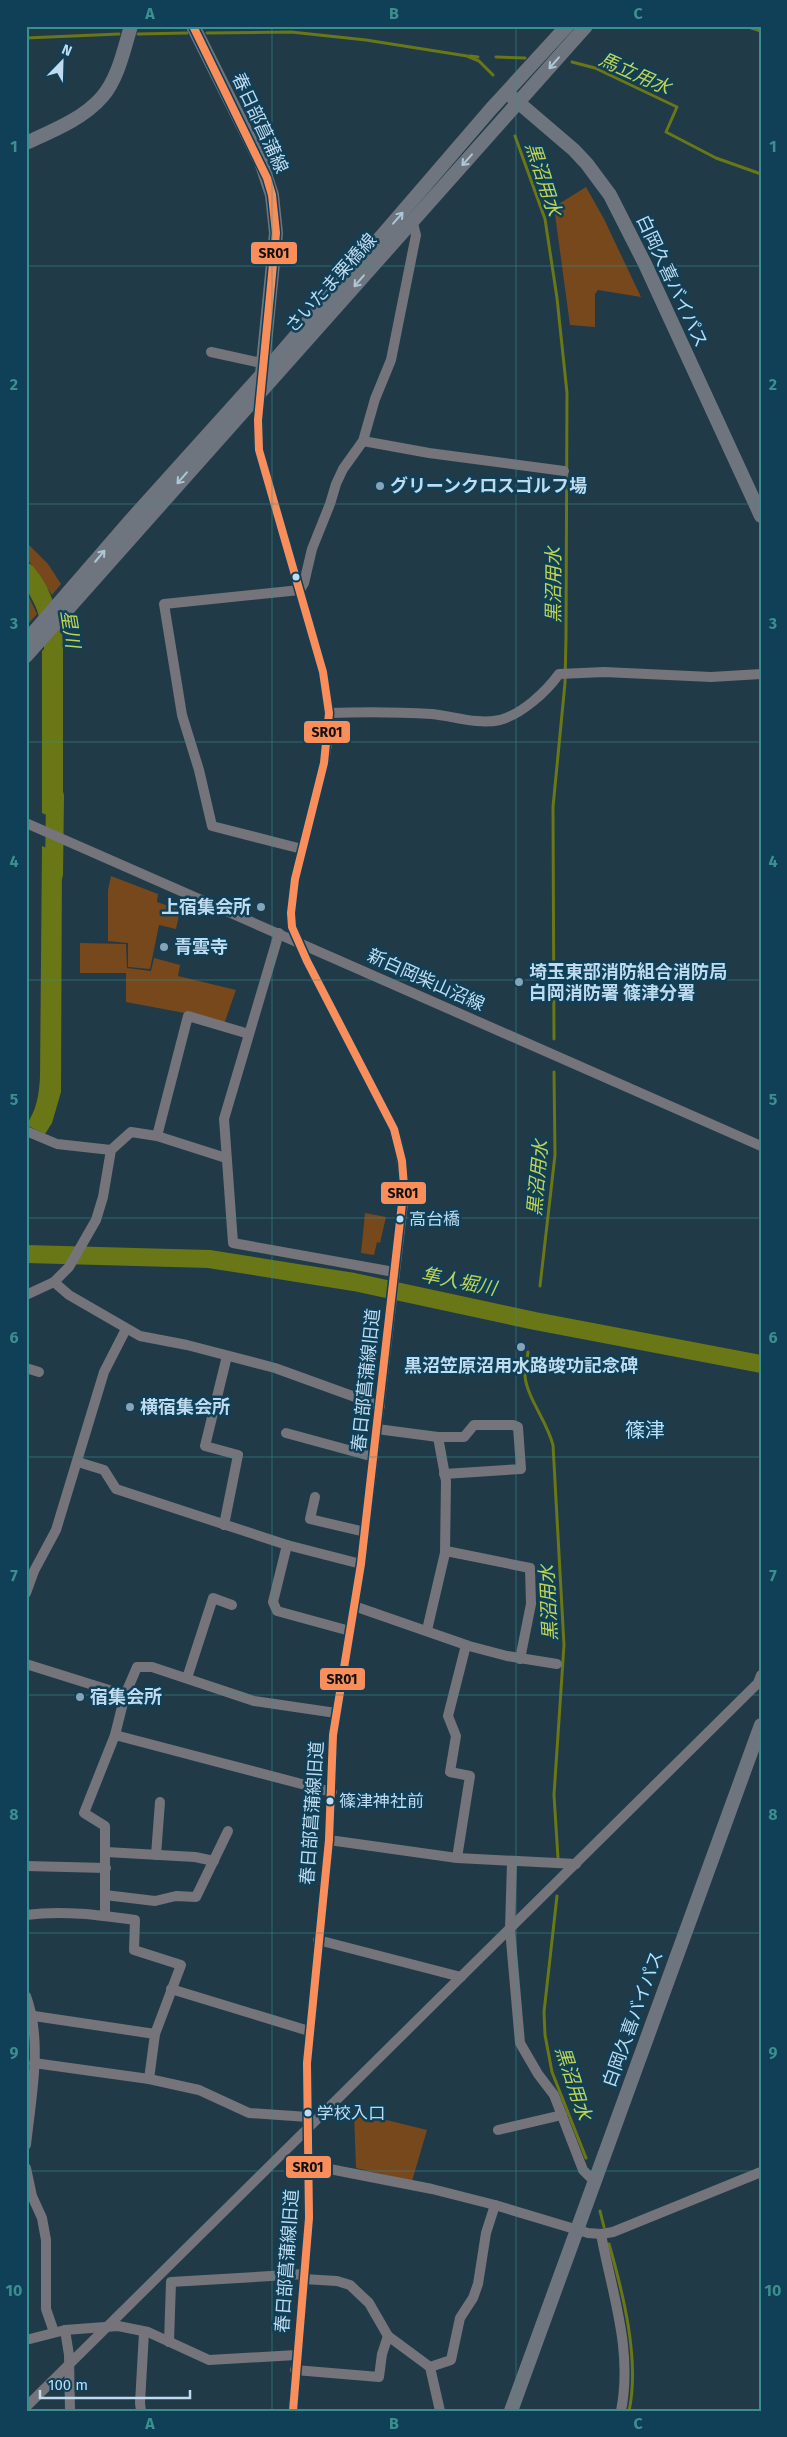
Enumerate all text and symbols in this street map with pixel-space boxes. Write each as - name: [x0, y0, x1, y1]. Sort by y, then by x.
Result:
- text: A: [144, 4, 155, 23]
- text: B: [389, 4, 399, 23]
- text: C: [633, 4, 643, 23]
- north arrow: [38, 38, 88, 88]
- text: N: [59, 41, 74, 60]
- water label: 馬立用水: [595, 47, 676, 100]
- one-way arrow: [548, 56, 559, 69]
- street label: 春日部菖蒲線: [227, 69, 293, 177]
- text: 1: [10, 137, 18, 156]
- text: 1: [769, 137, 777, 156]
- water label: 黒沼用水: [521, 139, 567, 221]
- one-way arrow: [461, 153, 472, 166]
- one-way arrow: [392, 211, 403, 224]
- street label: 白岡久喜バイパス: [632, 211, 712, 351]
- street label: さいたま栗橋線: [281, 229, 381, 337]
- line badge: SR01: [250, 241, 298, 265]
- text: SR01: [258, 245, 290, 262]
- one-way arrow: [353, 275, 365, 288]
- text: 2: [10, 375, 18, 394]
- text: 2: [769, 375, 777, 394]
- one-way arrow: [176, 472, 188, 485]
- place label: グリーンクロスゴルフ場: [390, 475, 587, 497]
- marker: グリーンクロスゴルフ場: [374, 480, 386, 492]
- water label: 黒沼用水: [542, 545, 565, 623]
- one-way arrow: [95, 549, 106, 562]
- unlabelled marker: [291, 572, 301, 582]
- water label: 星川: [56, 609, 85, 652]
- text: 3: [9, 614, 18, 633]
- text: 3: [768, 614, 777, 633]
- line badge: SR01: [303, 720, 351, 744]
- text: SR01: [311, 724, 343, 741]
- text: 4: [9, 852, 19, 871]
- text: 4: [768, 852, 778, 871]
- place label: 上宿集会所: [161, 896, 251, 918]
- marker: 上宿集会所: [255, 901, 267, 913]
- place label: 青雲寺: [174, 936, 228, 958]
- marker: 青雲寺: [158, 941, 170, 953]
- street label: 新白岡柴山沼線: [364, 944, 488, 1016]
- place label: 埼玉東部消防組合消防局 白岡消防署 篠津分署: [529, 961, 727, 1004]
- marker: 埼玉東部消防組合消防局 白岡消防署 篠津分署: [513, 976, 525, 988]
- text: 5: [10, 1090, 19, 1109]
- text: 5: [769, 1090, 778, 1109]
- water label: 黒沼用水: [523, 1137, 552, 1217]
- line badge: SR01: [380, 1181, 427, 1205]
- text: SR01: [387, 1185, 419, 1202]
- place label: 高台橋: [409, 1209, 460, 1230]
- marker: 高台橋: [395, 1214, 405, 1224]
- water label: 隼人堀川: [419, 1263, 500, 1300]
- street label: 春日部菖蒲線旧道: [348, 1307, 384, 1453]
- text: 6: [9, 1328, 19, 1347]
- text: 6: [768, 1328, 778, 1347]
- marker: 黒沼笠原沼用水路竣功記念碑: [515, 1341, 527, 1353]
- place label: 黒沼笠原沼用水路竣功記念碑: [404, 1355, 638, 1377]
- place label: 横宿集会所: [140, 1396, 230, 1418]
- marker: 横宿集会所: [124, 1401, 136, 1413]
- district label: 篠津: [625, 1418, 665, 1442]
- water label: 黒沼用水: [535, 1562, 562, 1642]
- text: 7: [10, 1566, 18, 1585]
- text: 7: [769, 1566, 777, 1585]
- line badge: SR01: [319, 1667, 366, 1691]
- text: SR01: [326, 1671, 358, 1688]
- place label: 宿集会所: [90, 1686, 162, 1708]
- marker: 宿集会所: [74, 1691, 86, 1703]
- street label: 春日部菖蒲線旧道: [296, 1740, 328, 1886]
- place label: 篠津神社前: [339, 1791, 424, 1812]
- marker: 篠津神社前: [325, 1796, 335, 1806]
- text: 8: [9, 1805, 19, 1824]
- text: 8: [768, 1805, 778, 1824]
- street label: 白岡久喜バイパス: [598, 1948, 668, 2090]
- text: 9: [10, 2043, 19, 2062]
- water label: 黒沼用水: [551, 2043, 597, 2125]
- text: 9: [769, 2043, 778, 2062]
- place label: 学校入口: [317, 2103, 385, 2124]
- marker: 学校入口: [303, 2108, 313, 2118]
- line badge: SR01: [285, 2155, 332, 2179]
- text: SR01: [292, 2159, 324, 2176]
- street label: 春日部菖蒲線旧道: [271, 2188, 303, 2334]
- text: 10: [6, 2281, 22, 2300]
- text: 10: [765, 2281, 781, 2300]
- scale bar: [40, 2367, 190, 2399]
- text: 100 m: [48, 2376, 88, 2394]
- text: A: [144, 2414, 155, 2433]
- text: B: [389, 2414, 399, 2433]
- text: C: [633, 2414, 643, 2433]

